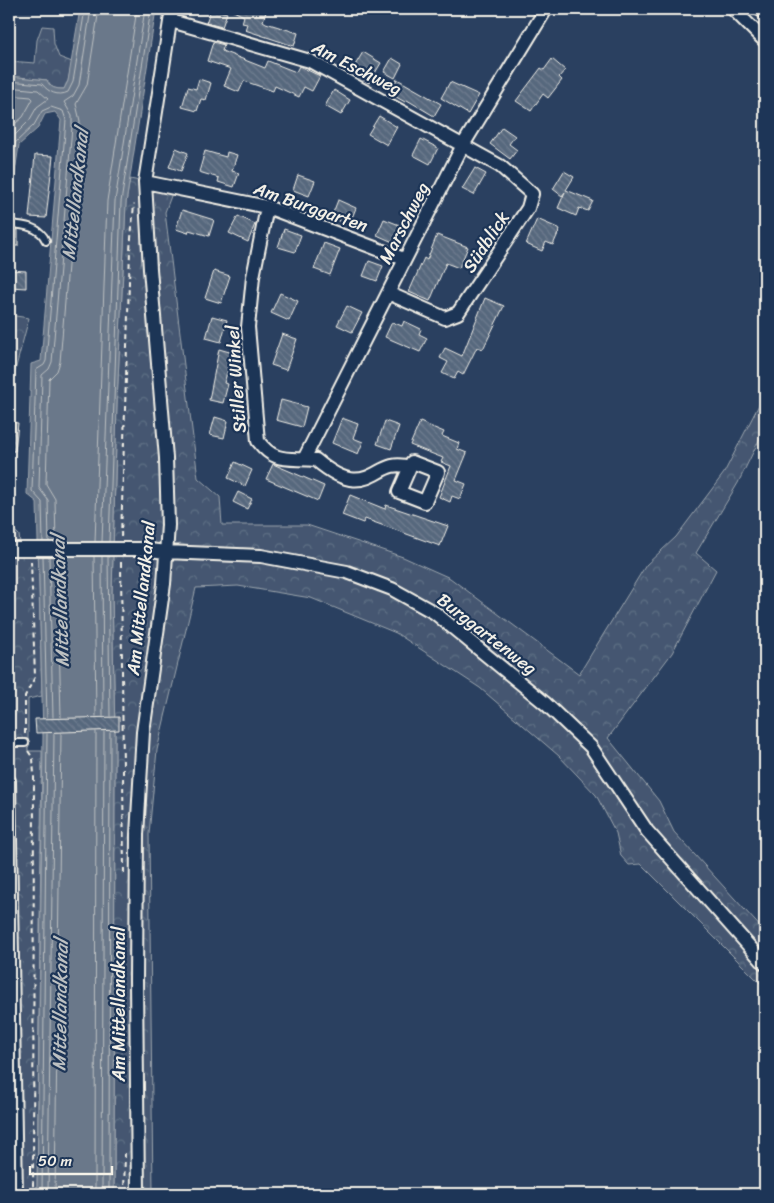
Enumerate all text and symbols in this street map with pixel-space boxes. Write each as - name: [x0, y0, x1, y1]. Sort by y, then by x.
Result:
- street label: Am Eschweg: [305, 31, 408, 104]
- water label: Mittellandkanal: [52, 122, 99, 261]
- street label: Am Burggarten: [249, 172, 373, 242]
- street label: Marschweg: [370, 176, 438, 270]
- street label: Südblick: [454, 204, 518, 280]
- street label: Stiller Winkel: [216, 323, 256, 434]
- street label: Am Mittellandkanal: [117, 518, 165, 678]
- water label: Mittellandkanal: [41, 530, 79, 667]
- street label: Burggartenweg: [430, 584, 544, 684]
- street label: Am Mittellandkanal: [103, 926, 135, 1083]
- water label: Mittellandkanal: [42, 934, 78, 1071]
- scale bar: [30, 1143, 112, 1175]
- text: 50 m: [38, 1148, 73, 1174]

